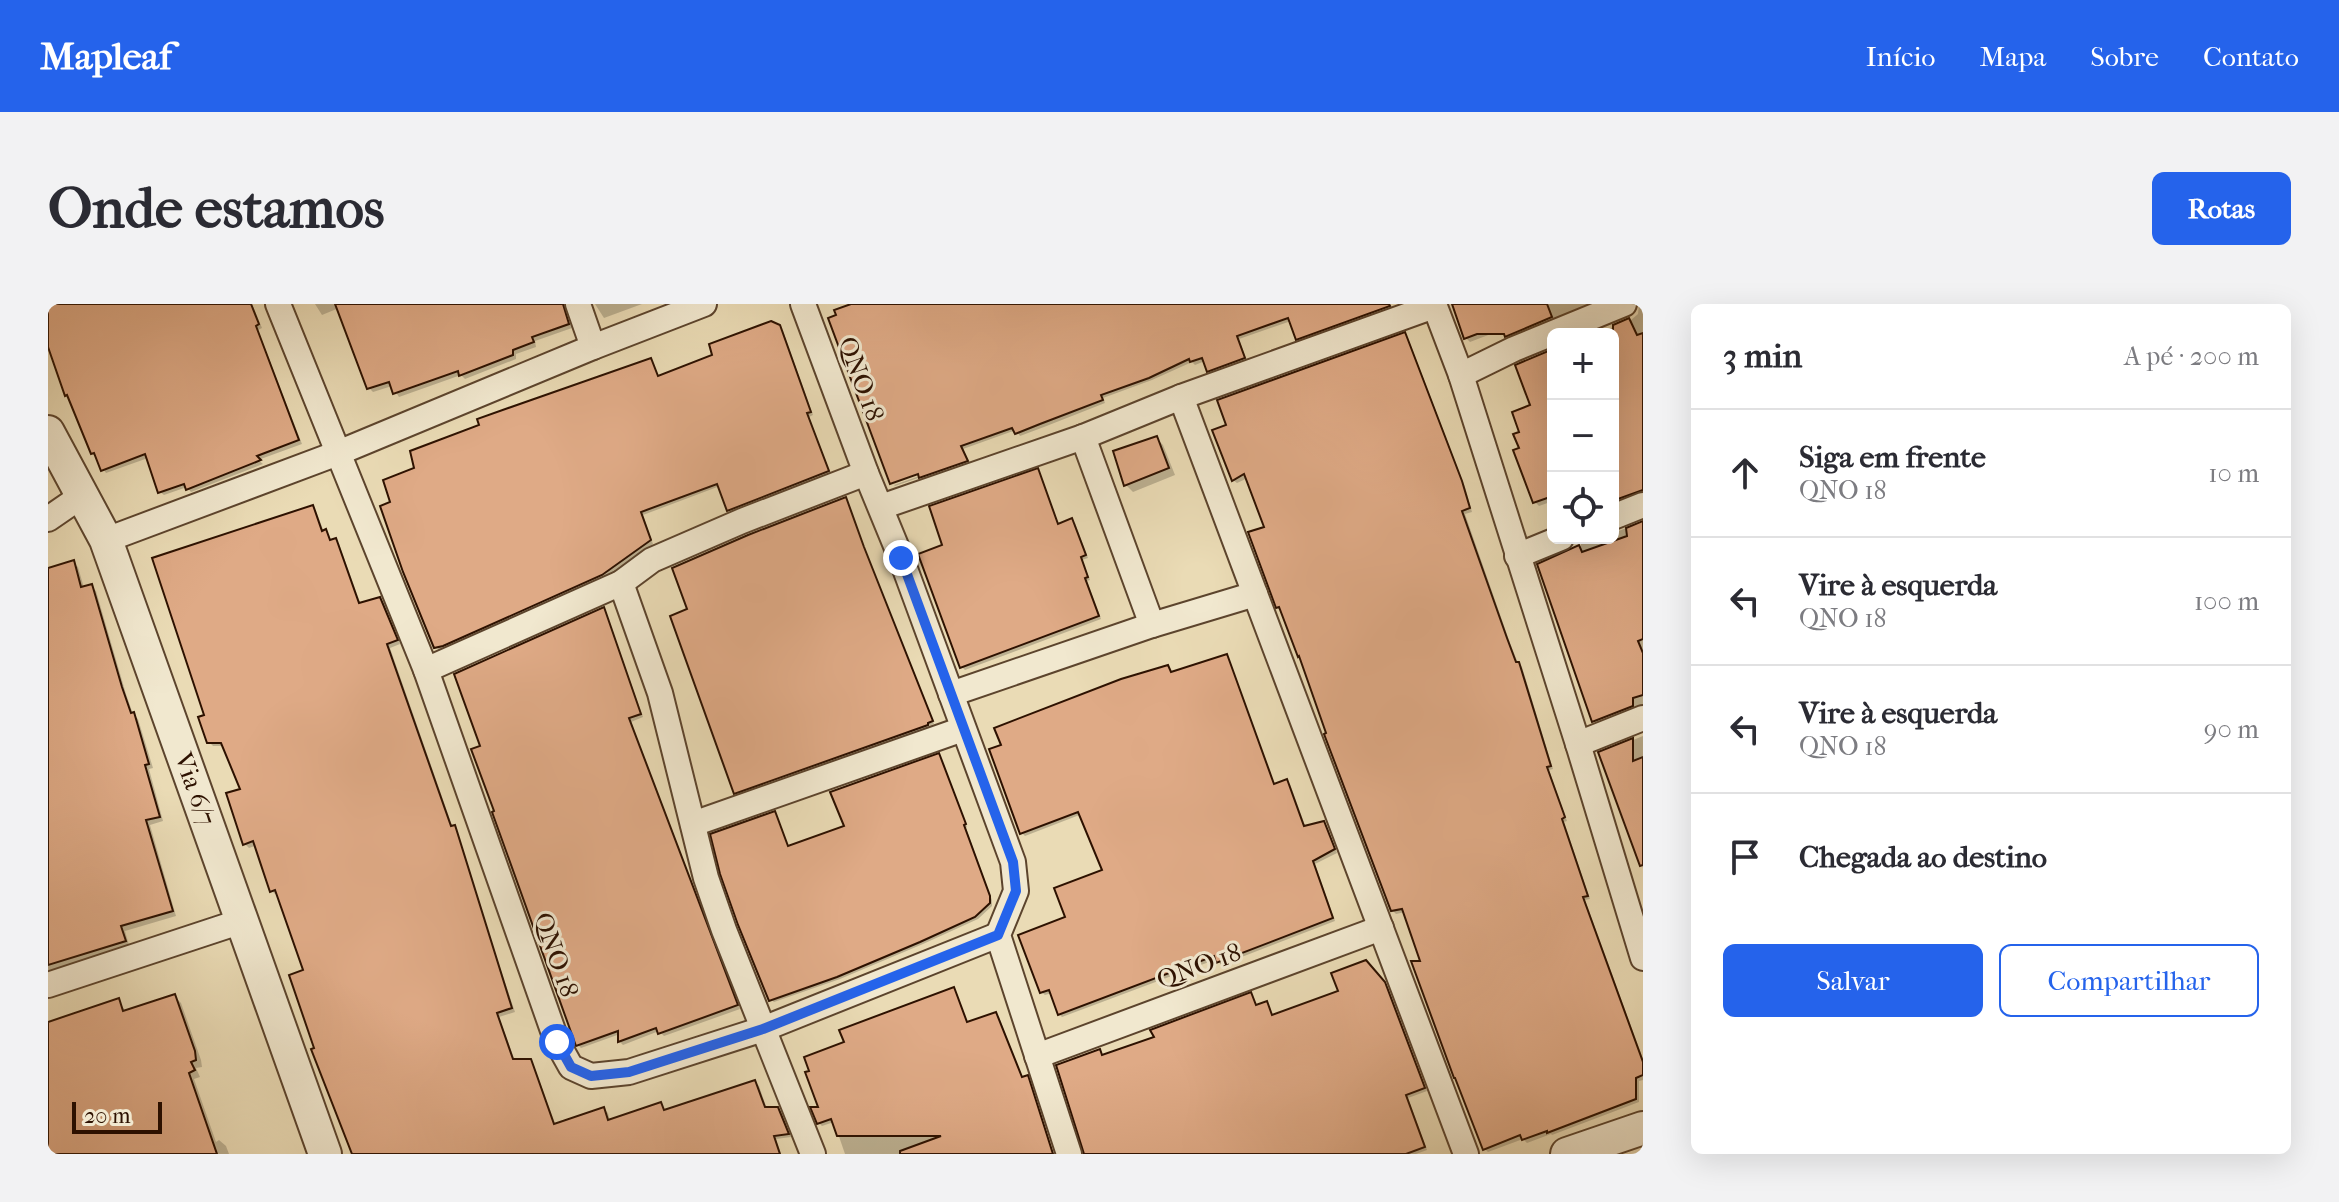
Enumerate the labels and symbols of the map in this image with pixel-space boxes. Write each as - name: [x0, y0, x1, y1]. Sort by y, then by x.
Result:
- street label: QNO 18: [831, 333, 891, 425]
- route end: [883, 540, 919, 576]
- street label: Via 6/7: [167, 747, 222, 830]
- street label: QNO 18: [527, 909, 585, 1001]
- street label: QNO 18: [1153, 936, 1245, 996]
- route start: [539, 1024, 575, 1060]
- scale bar: [72, 1098, 162, 1134]

